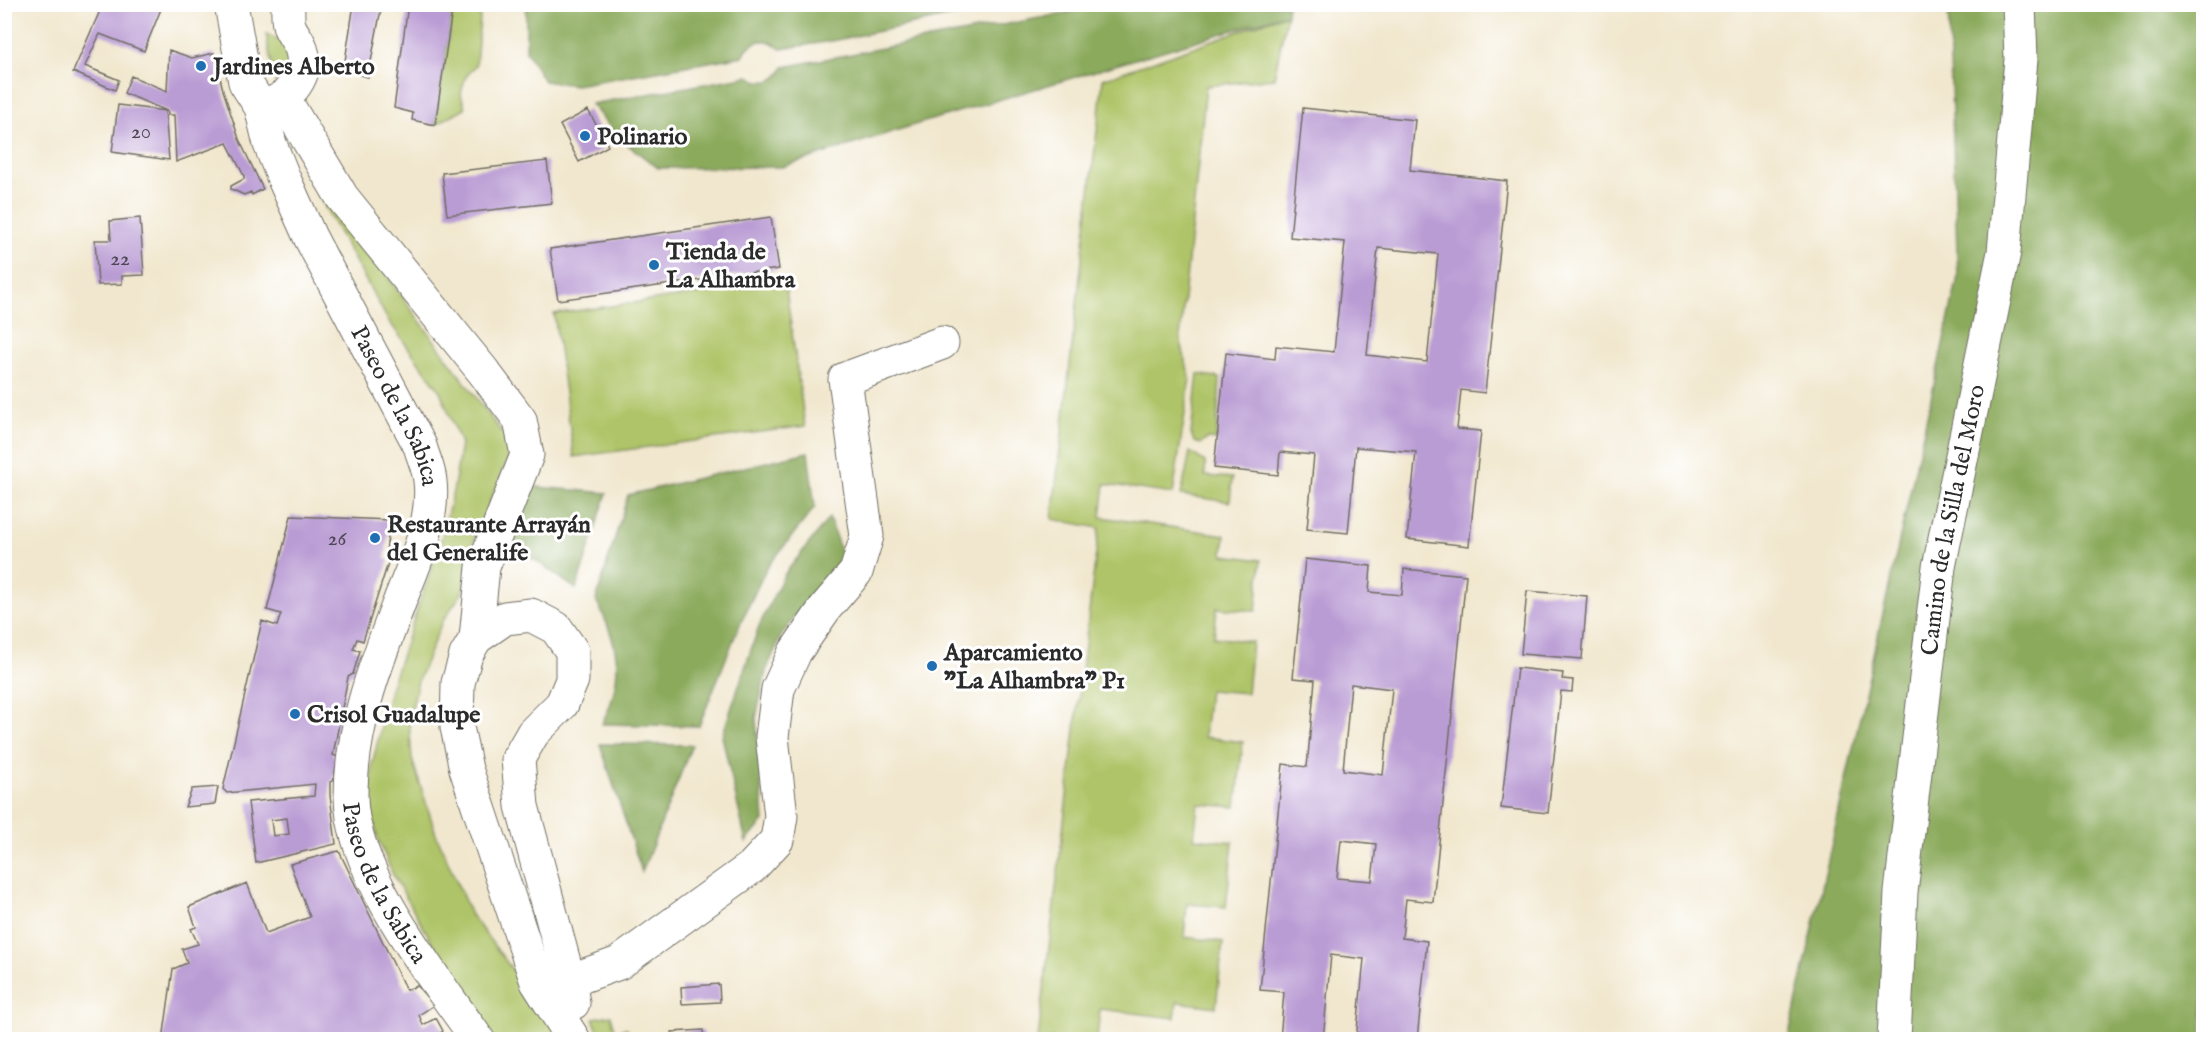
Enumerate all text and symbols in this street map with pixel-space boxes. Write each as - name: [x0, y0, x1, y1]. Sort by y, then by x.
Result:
- place label: Jardines Alberto: [210, 52, 375, 83]
- marker: Jardines Alberto: [194, 59, 208, 73]
- house number: 20: [131, 119, 151, 146]
- place label: Polinario: [597, 122, 688, 153]
- marker: Polinario: [578, 129, 592, 143]
- place label: Tienda de La Alhambra: [665, 237, 796, 296]
- house number: 22: [110, 246, 130, 273]
- marker: Tienda de La Alhambra: [647, 258, 661, 272]
- street label: Paseo de la Sabica: [342, 321, 444, 488]
- street label: Camino de la Silla del Moro: [1915, 382, 1993, 657]
- place label: Restaurante Arrayán del Generalife: [387, 510, 591, 569]
- house number: 26: [328, 526, 347, 553]
- marker: Restaurante Arrayán del Generalife: [368, 531, 382, 545]
- place label: Aparcamiento "La Alhambra" P1: [943, 638, 1125, 697]
- marker: Aparcamiento "La Alhambra" P1: [925, 659, 939, 673]
- place label: Crisol Guadalupe: [307, 700, 480, 731]
- marker: Crisol Guadalupe: [288, 707, 302, 721]
- street label: Paseo de la Sabica: [334, 801, 434, 971]

